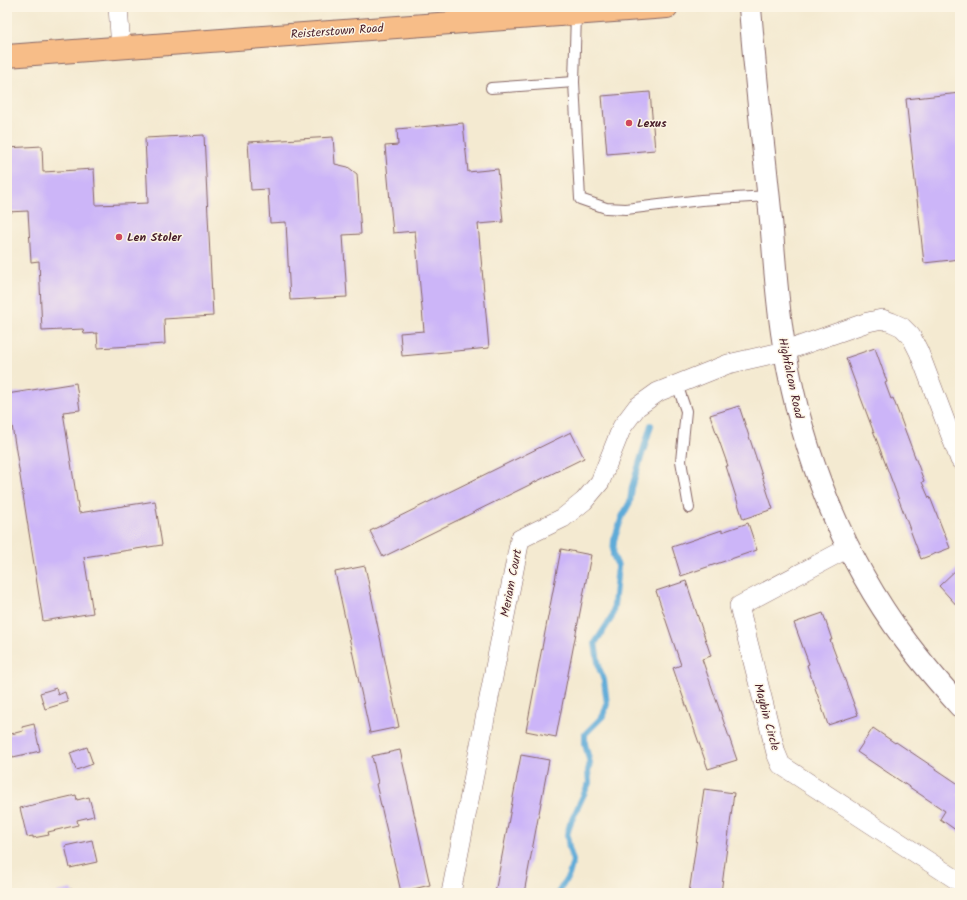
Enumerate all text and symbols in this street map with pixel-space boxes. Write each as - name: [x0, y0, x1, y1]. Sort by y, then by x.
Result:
- street label: Reisterstown Road: [290, 19, 385, 44]
- place label: Lexus: [637, 114, 667, 133]
- marker: Lexus: [624, 118, 634, 128]
- place label: Len Stoler: [127, 228, 182, 247]
- marker: Len Stoler: [114, 232, 124, 242]
- street label: Highfalcon Road: [773, 336, 809, 421]
- street label: Meriam Court: [496, 547, 527, 619]
- street label: Maybin Circle: [748, 681, 785, 753]

